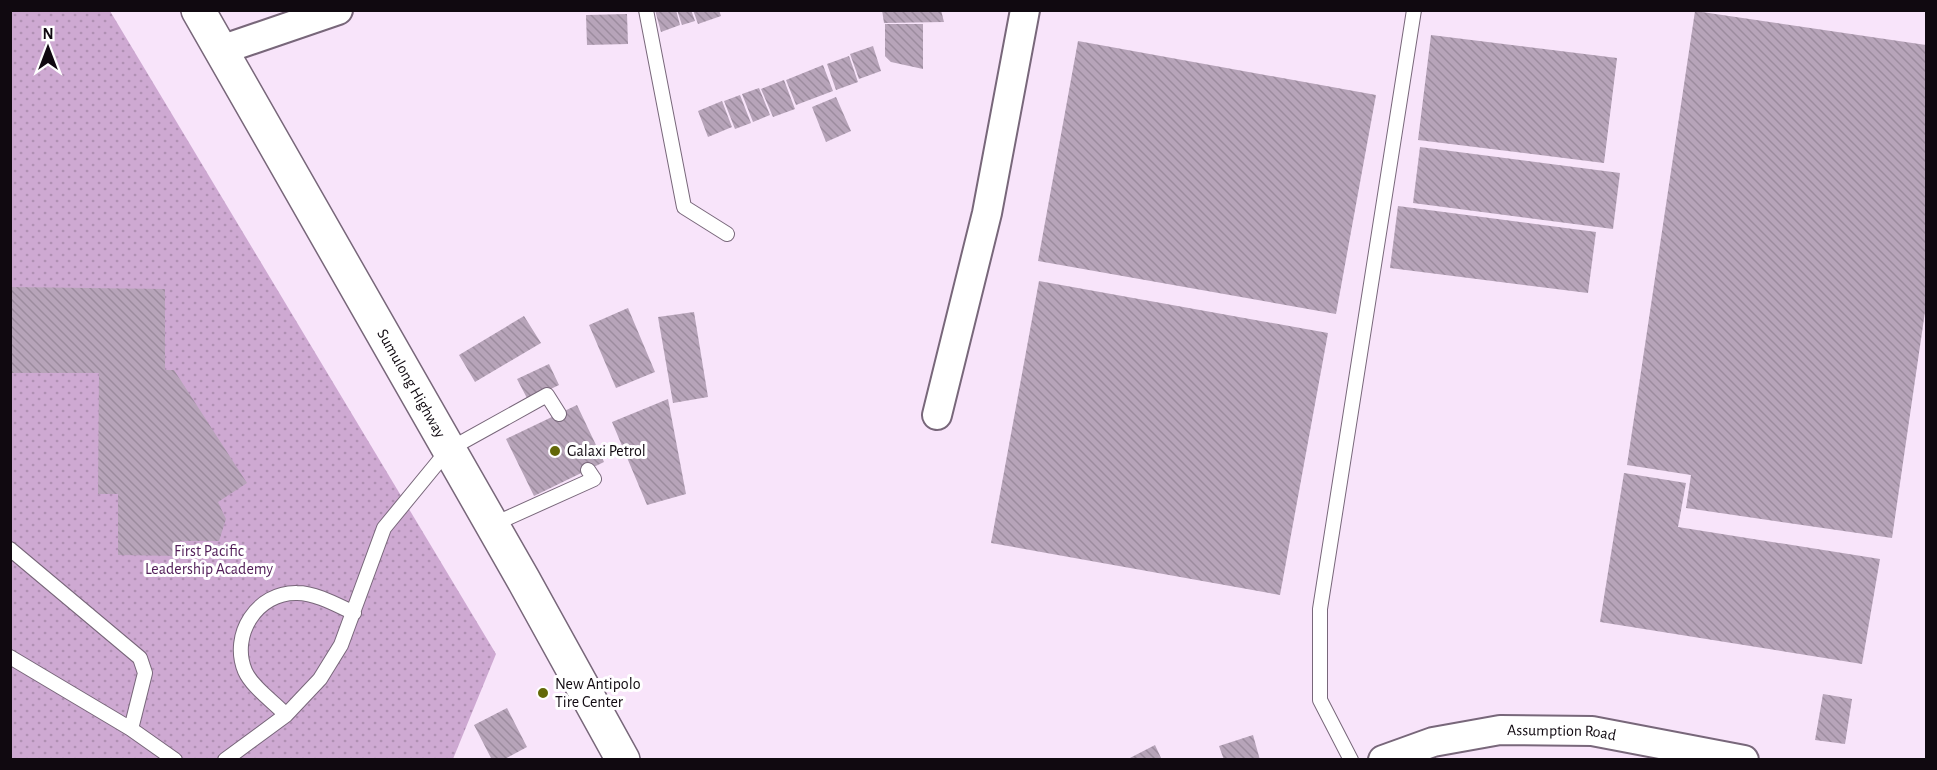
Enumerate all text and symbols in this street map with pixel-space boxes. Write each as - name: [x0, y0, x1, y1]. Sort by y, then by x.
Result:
- north arrow: [18, 18, 78, 78]
- text: N: [42, 26, 54, 42]
- street label: Sumulong Highway: [374, 326, 449, 441]
- place label: Galaxi Petrol: [567, 443, 646, 459]
- marker: Galaxi Petrol: [548, 444, 562, 458]
- park label: First Pacific Leadership Academy: [145, 543, 273, 578]
- place label: New Antipolo Tire Center: [555, 676, 641, 710]
- marker: New Antipolo Tire Center: [536, 686, 550, 700]
- street label: Assumption Road: [1507, 722, 1618, 743]

